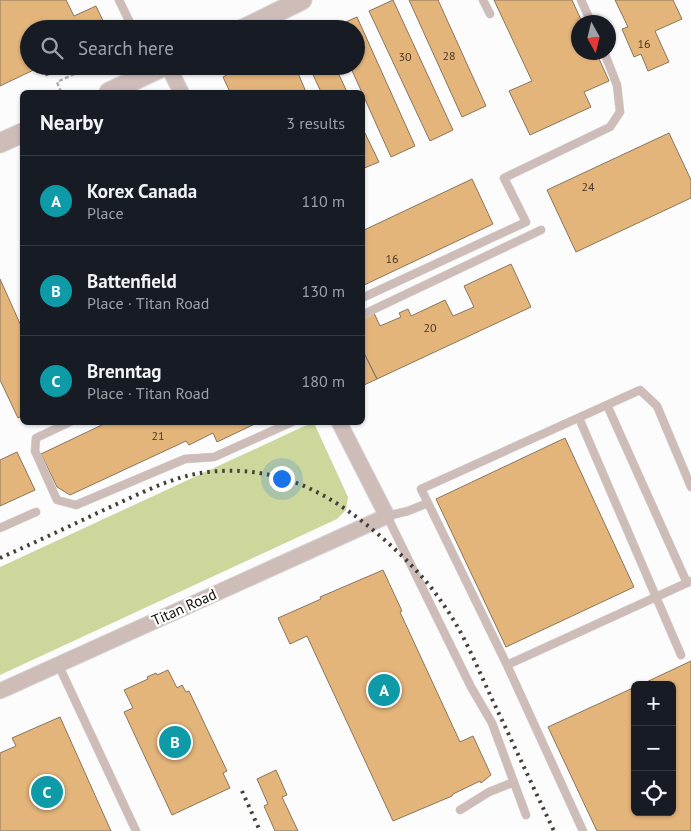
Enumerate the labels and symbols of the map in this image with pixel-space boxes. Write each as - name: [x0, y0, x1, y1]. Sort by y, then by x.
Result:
- north arrow: [571, 15, 616, 60]
- house number: 16: [637, 36, 651, 51]
- house number: 28: [442, 48, 456, 63]
- house number: 30: [398, 49, 412, 64]
- house number: 24: [581, 179, 595, 194]
- house number: 16: [385, 251, 399, 266]
- house number: 20: [423, 320, 437, 335]
- house number: 21: [151, 428, 165, 443]
- your location: [269, 466, 295, 492]
- street label: Titan Road: [149, 584, 219, 630]
- pin: A: [368, 671, 400, 709]
- pin: B: [159, 723, 191, 761]
- pin: C: [31, 773, 63, 811]

